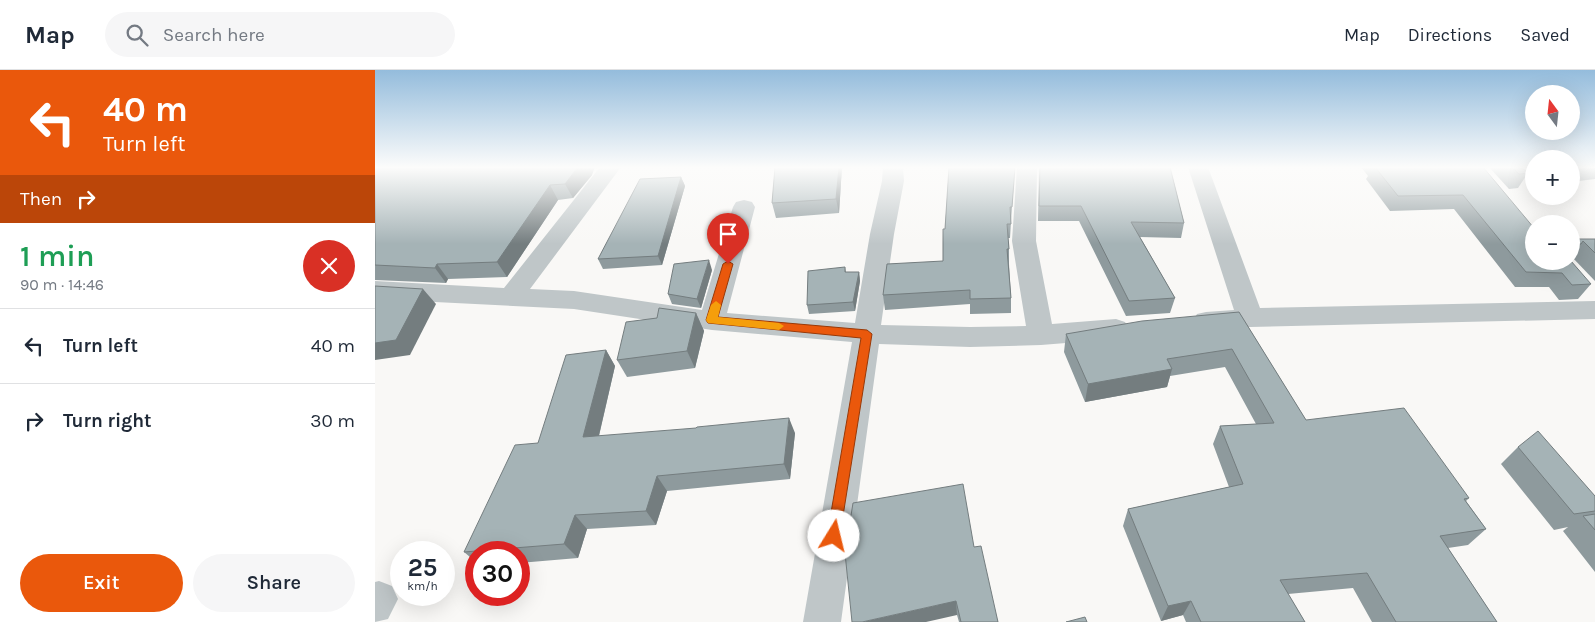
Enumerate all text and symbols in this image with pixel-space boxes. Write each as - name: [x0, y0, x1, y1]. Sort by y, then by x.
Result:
- search box: [105, 12, 455, 57]
- text: Map: [25, 21, 75, 49]
- icon: search: [123, 21, 151, 49]
- text: Search here: [163, 24, 265, 46]
- text: Map: [1344, 24, 1380, 46]
- text: Directions: [1408, 24, 1492, 46]
- text: Saved: [1520, 24, 1570, 46]
- north arrow: [1525, 85, 1580, 140]
- map controls: [1525, 85, 1580, 270]
- text: 40 m: [103, 89, 188, 130]
- icon: left: [20, 90, 85, 155]
- text: Turn left: [103, 131, 186, 157]
- button: +: [1525, 150, 1580, 205]
- icon: right: [72, 185, 100, 213]
- text: Then: [20, 188, 62, 210]
- pin: [707, 213, 749, 264]
- button: −: [1525, 215, 1580, 270]
- icon: arrive: [714, 220, 742, 248]
- text: 1 min: [20, 238, 94, 274]
- button: close: [303, 240, 355, 292]
- text: 90 m · 14:46: [20, 275, 104, 294]
- icon: left: [20, 332, 48, 360]
- text: Turn left: [63, 335, 138, 357]
- text: 40 m: [311, 335, 355, 357]
- icon: right: [20, 407, 48, 435]
- text: Turn right: [63, 410, 152, 432]
- text: 30 m: [310, 410, 355, 432]
- position arrow: [807, 509, 859, 561]
- speed limit sign: 30: [465, 541, 530, 606]
- text: 25: [408, 553, 437, 582]
- button: Exit: [20, 554, 183, 612]
- button: Share: [193, 554, 355, 612]
- text: km/h: [407, 579, 438, 593]

